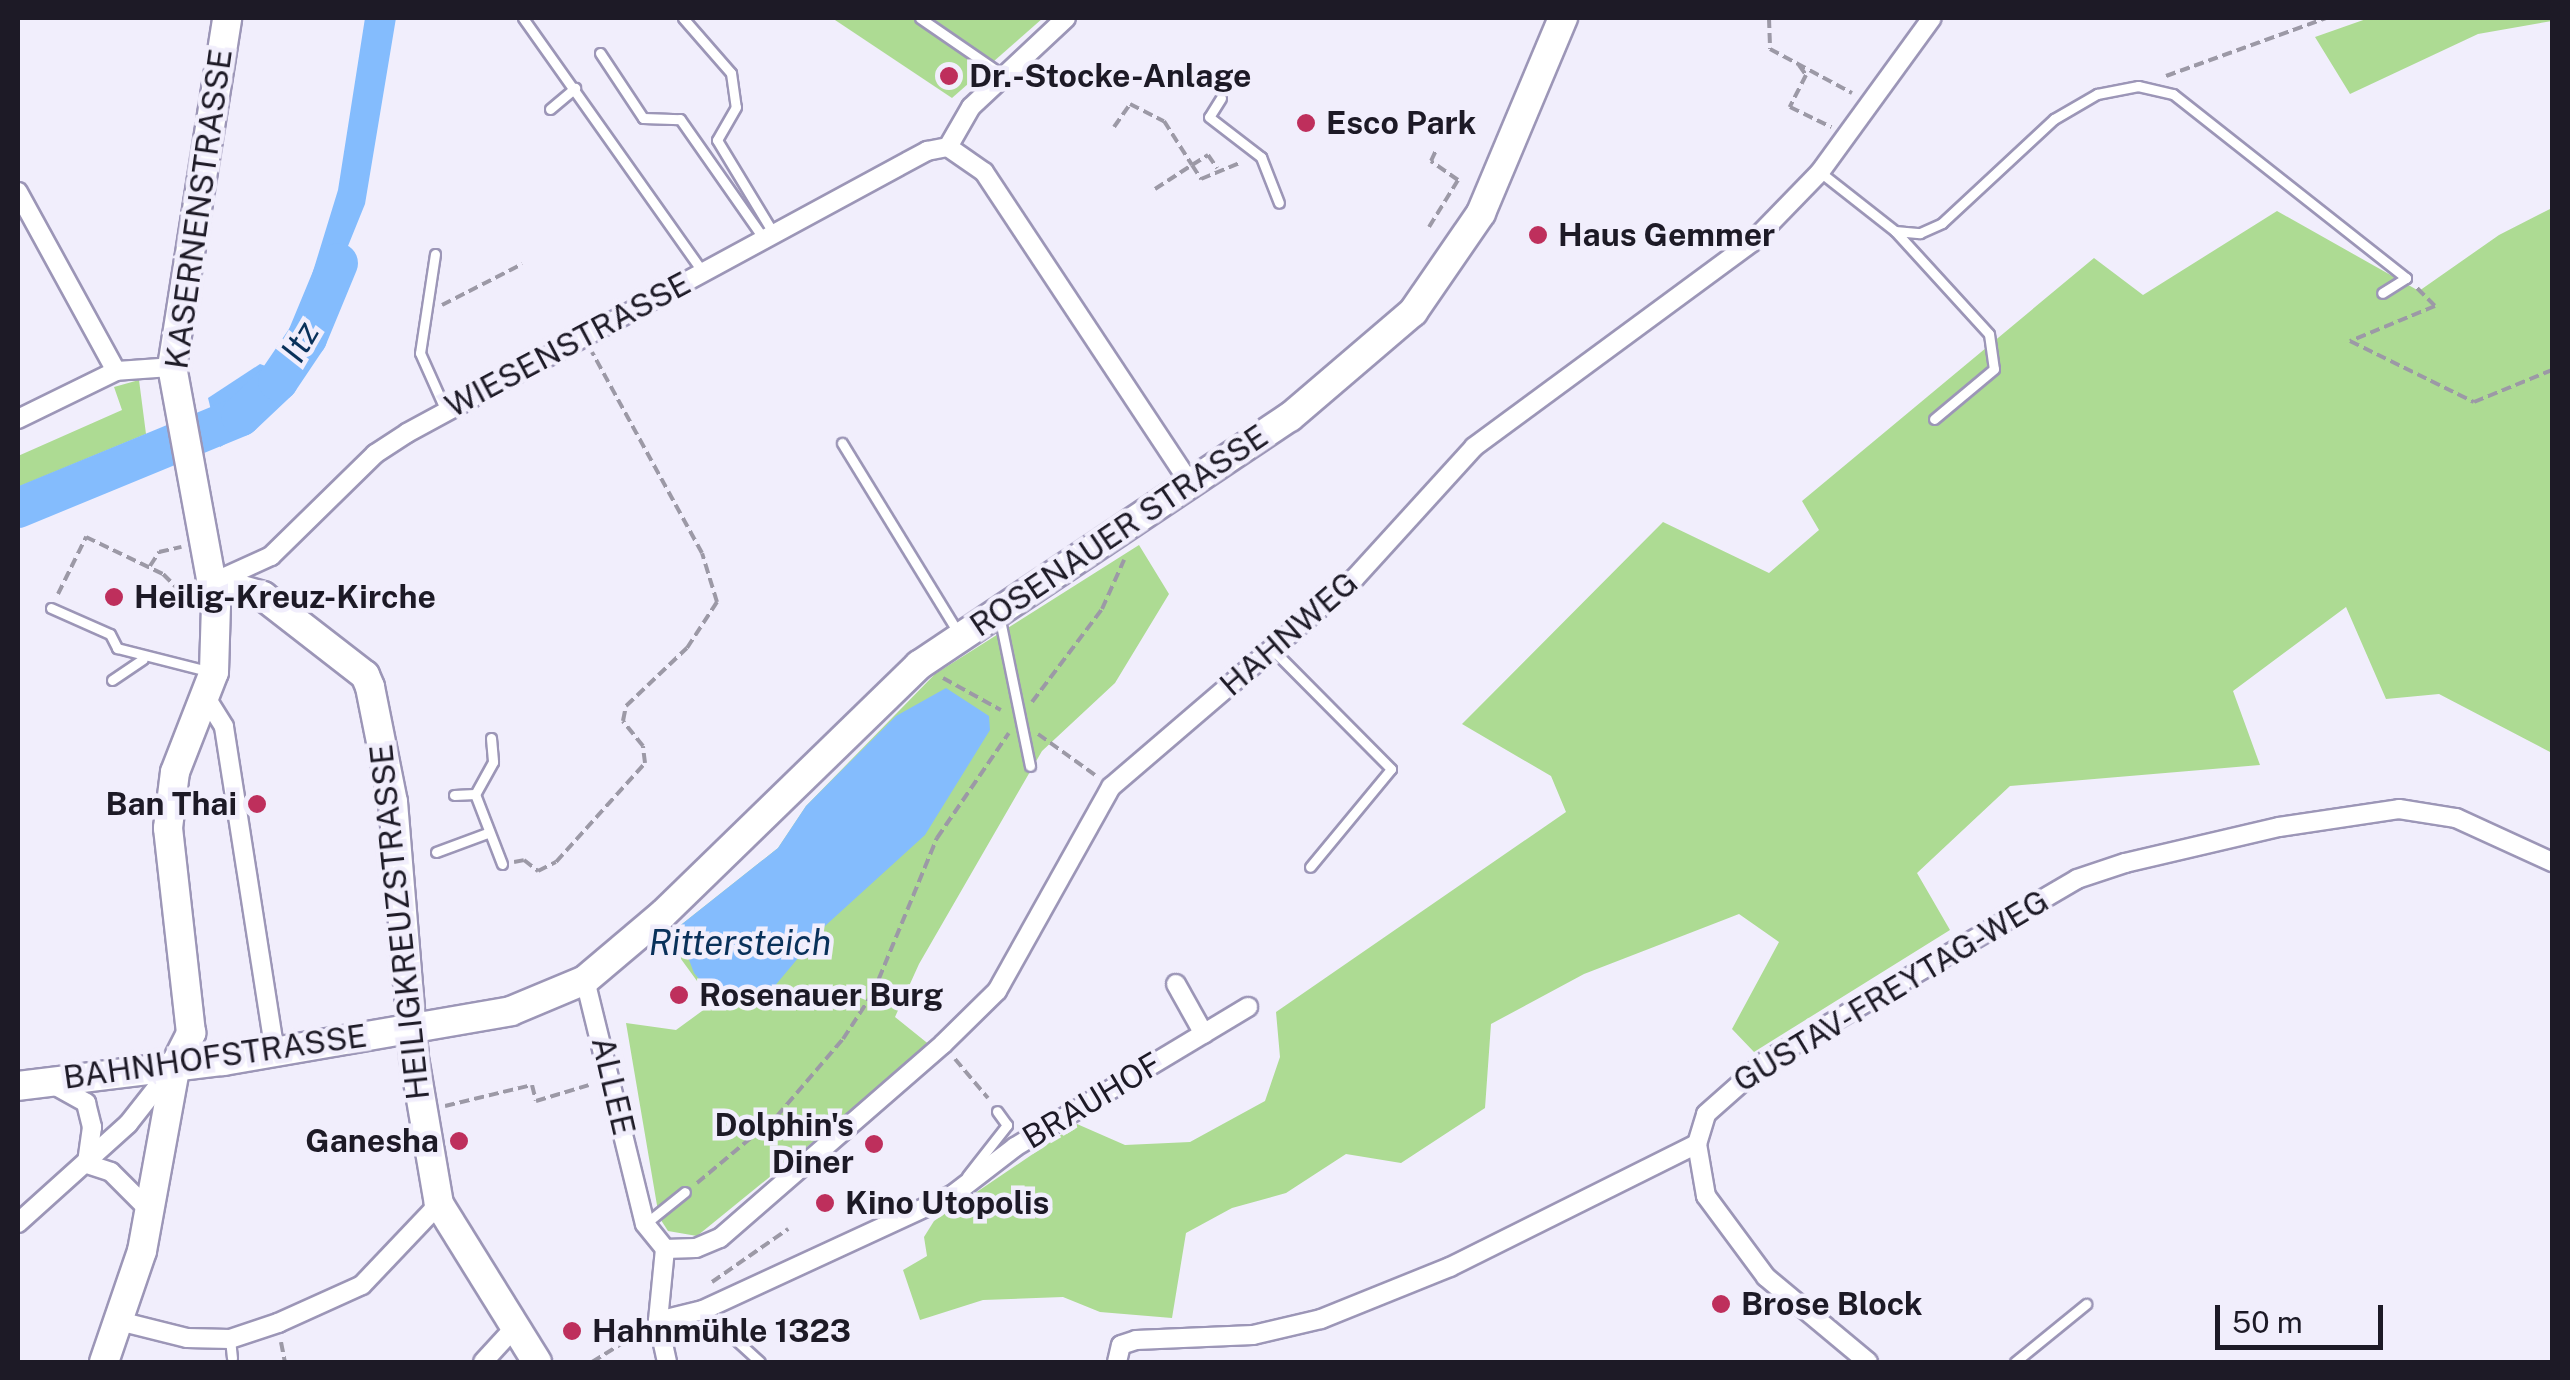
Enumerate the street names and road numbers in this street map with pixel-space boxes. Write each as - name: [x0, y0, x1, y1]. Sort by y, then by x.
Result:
- street label: KASERNENSTRASSE: [158, 47, 240, 371]
- street label: WIESENSTRASSE: [439, 264, 697, 426]
- street label: ROSENAUER STRASSE: [963, 417, 1275, 645]
- street label: HAHNWEG: [1212, 564, 1366, 704]
- street label: HEILIGKREUZSTRASSE: [362, 742, 438, 1102]
- street label: GUSTAV-FREYTAG-WEG: [1727, 882, 2055, 1100]
- street label: BAHNHOFSTRASSE: [61, 1017, 369, 1097]
- street label: ALLEE: [583, 1033, 643, 1139]
- street label: BRAUHOF: [1016, 1045, 1168, 1157]

